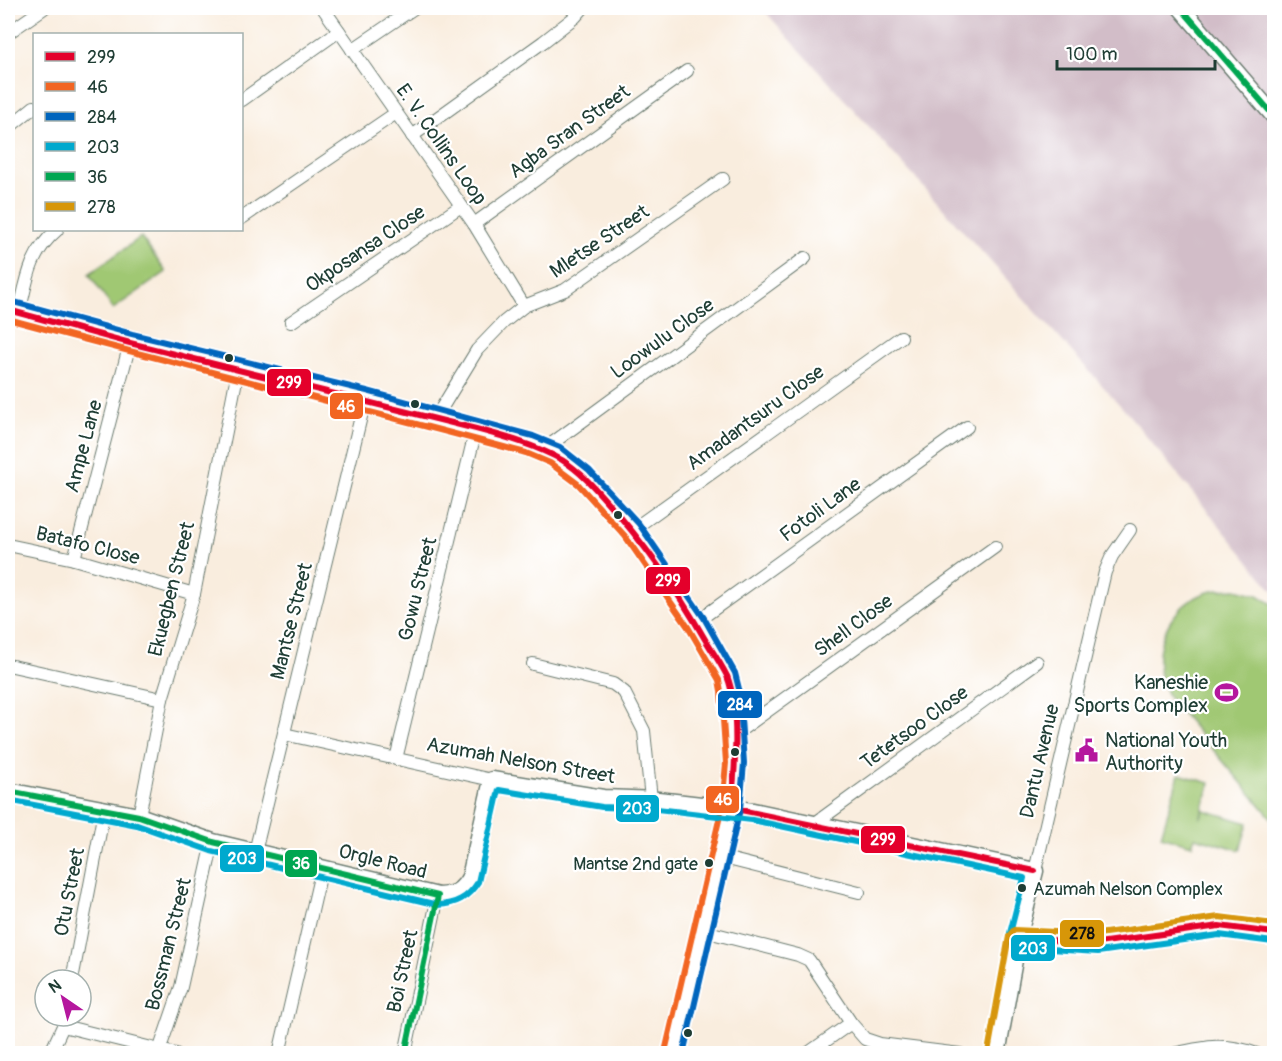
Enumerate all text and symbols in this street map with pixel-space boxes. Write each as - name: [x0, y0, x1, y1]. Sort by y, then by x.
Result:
- legend: [33, 33, 243, 231]
- scale bar: [1057, 33, 1214, 71]
- text: 100 m: [1066, 43, 1118, 66]
- text: 299: [87, 46, 116, 69]
- text: 46: [87, 76, 108, 99]
- street label: Agba Sran Street: [504, 78, 636, 184]
- street label: E. V. Collins Loop: [391, 79, 493, 210]
- text: 284: [87, 106, 117, 129]
- text: 203: [87, 136, 119, 159]
- text: 36: [87, 166, 108, 189]
- text: 278: [87, 196, 116, 219]
- street label: Okposansa Close: [301, 199, 430, 298]
- street label: Mletse Street: [545, 199, 654, 284]
- street label: Loowulu Close: [606, 292, 719, 384]
- unlabelled marker: [223, 352, 235, 364]
- street label: Amadantsuru Close: [682, 359, 829, 476]
- line badge: 299: [266, 368, 312, 397]
- text: 299: [276, 373, 302, 393]
- line badge: 46: [329, 392, 364, 420]
- street label: Ampe Lane: [59, 397, 108, 495]
- text: 46: [337, 397, 355, 417]
- unlabelled marker: [409, 398, 421, 410]
- street label: Fotoli Lane: [775, 471, 866, 547]
- unlabelled marker: [612, 509, 624, 521]
- street label: Ekuegben Street: [143, 518, 201, 659]
- street label: Batafo Close: [33, 521, 142, 570]
- street label: Gowu Street: [393, 534, 443, 644]
- street label: Mantse Street: [265, 559, 318, 682]
- line badge: 299: [645, 566, 691, 595]
- text: 299: [655, 571, 681, 591]
- street label: Shell Close: [809, 588, 898, 662]
- place label: Kaneshie Sports Complex: [1073, 670, 1208, 718]
- street label: Tetetsoo Close: [856, 680, 973, 775]
- sports icon: Kaneshie Sports Complex: [1213, 680, 1239, 706]
- line badge: 284: [717, 690, 763, 719]
- text: 284: [727, 695, 754, 715]
- street label: Dantu Avenue: [1014, 702, 1065, 821]
- place label: National Youth Authority: [1105, 728, 1227, 776]
- street label: Azumah Nelson Street: [425, 732, 618, 790]
- public building icon: National Youth Authority: [1074, 738, 1100, 764]
- unlabelled marker: [729, 746, 741, 758]
- line badge: 46: [705, 785, 740, 814]
- text: 46: [714, 790, 732, 810]
- line badge: 203: [615, 794, 660, 823]
- text: 203: [623, 799, 651, 819]
- line badge: 299: [860, 825, 906, 854]
- text: 299: [870, 830, 896, 850]
- street label: Orgle Road: [336, 838, 430, 885]
- line badge: 203: [219, 844, 265, 873]
- street label: Otu Street: [49, 845, 90, 938]
- text: 203: [228, 849, 256, 869]
- line badge: 36: [284, 849, 318, 878]
- place label: Mantse 2nd gate: [573, 853, 698, 876]
- text: 36: [292, 854, 310, 874]
- marker: Mantse 2nd gate: [703, 857, 715, 869]
- street label: Bossman Street: [140, 874, 197, 1013]
- place label: Azumah Nelson Complex: [1033, 878, 1223, 901]
- marker: Azumah Nelson Complex: [1016, 882, 1028, 894]
- line badge: 278: [1059, 919, 1105, 948]
- text: 278: [1069, 924, 1095, 944]
- street label: Boi Street: [382, 926, 424, 1015]
- line badge: 203: [1010, 934, 1056, 962]
- text: 203: [1019, 939, 1047, 959]
- north arrow: [33, 968, 93, 1028]
- text: N: [45, 975, 65, 998]
- unlabelled marker: [682, 1027, 694, 1039]

